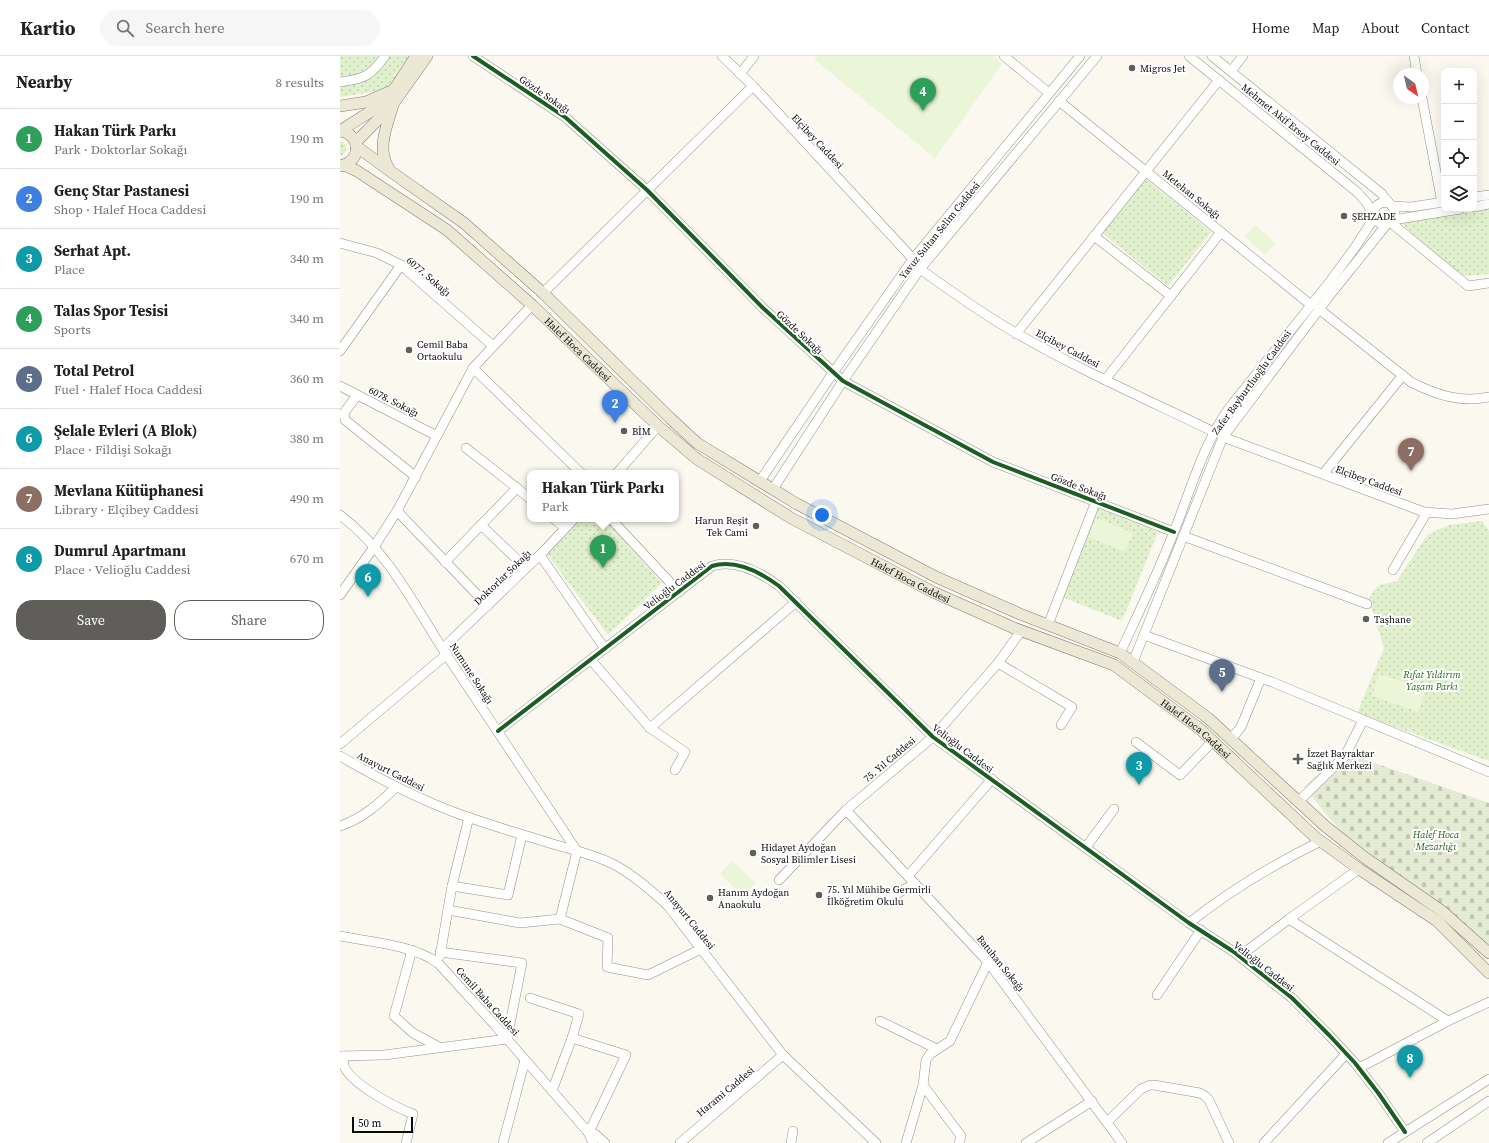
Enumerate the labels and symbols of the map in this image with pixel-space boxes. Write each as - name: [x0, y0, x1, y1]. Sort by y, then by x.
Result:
- place label: Migros Jet: [1140, 62, 1186, 75]
- marker: Migros Jet: [1127, 63, 1137, 73]
- north arrow: [1393, 68, 1429, 104]
- street label: Gözde Sokağı: [517, 72, 573, 116]
- pin: 4: [910, 78, 936, 111]
- street label: Mehmet Akif Ersoy Caddesi: [1239, 81, 1343, 168]
- street label: Elçibey Caddesi: [789, 111, 846, 171]
- street label: Metehan Sokağı: [1160, 167, 1223, 222]
- street label: Yavuz Sultan Selim Caddesi: [896, 179, 983, 282]
- place label: ŞEHZADE: [1352, 210, 1396, 223]
- marker: ŞEHZADE: [1339, 211, 1349, 221]
- street label: 6077. Sokağı: [404, 254, 453, 299]
- street label: Gözde Sokağı: [774, 307, 826, 357]
- street label: Halef Hoca Caddesi: [542, 315, 614, 384]
- street label: Elçibey Caddesi: [1034, 326, 1102, 371]
- street label: Zafer Bayburtluoğlu Caddesi: [1209, 327, 1294, 437]
- place label: Cemil Baba Ortaokulu: [417, 338, 469, 363]
- marker: Cemil Baba Ortaokulu: [404, 345, 414, 355]
- street label: 6078. Sokağı: [367, 383, 421, 420]
- pin: 2: [602, 390, 628, 423]
- place label: BİM: [632, 425, 651, 438]
- marker: BİM: [619, 426, 629, 436]
- pin: 7: [1398, 438, 1424, 471]
- street label: Elçibey Caddesi: [1334, 462, 1404, 499]
- street label: Gözde Sokağı: [1049, 470, 1109, 503]
- your location: [812, 505, 832, 525]
- place label: Harun Reşit Tek Cami: [695, 514, 749, 539]
- marker: Harun Reşit Tek Cami: [751, 521, 761, 531]
- pin: 1: [590, 535, 616, 568]
- street label: Doktorlar Sokağı: [471, 547, 534, 608]
- street label: Halef Hoca Caddesi: [869, 555, 952, 606]
- street label: Velioğlu Caddesi: [641, 558, 708, 613]
- pin: 6: [355, 564, 381, 597]
- place label: Taşhane: [1374, 613, 1411, 626]
- marker: Taşhane: [1361, 614, 1371, 624]
- street label: Numune Sokağı: [447, 640, 496, 706]
- pin: 5: [1209, 659, 1235, 692]
- park label: Rıfat Yıldırım Yaşam Parkı: [1402, 668, 1462, 693]
- street label: Halef Hoca Caddesi: [1158, 696, 1233, 762]
- street label: Velioğlu Caddesi: [929, 721, 996, 776]
- street label: 75. Yıl Caddesi: [861, 734, 918, 785]
- place label: İzzet Bayraktar Sağlık Merkezi: [1307, 747, 1375, 772]
- street label: Anayurt Caddesi: [355, 749, 427, 794]
- pin: 3: [1126, 752, 1152, 785]
- marker: İzzet Bayraktar Sağlık Merkezi: [1292, 753, 1304, 765]
- park label: Halef Hoca Mezarlığı: [1412, 828, 1460, 853]
- place label: Hidayet Aydoğan Sosyal Bilimler Lisesi: [761, 841, 856, 866]
- marker: Hidayet Aydoğan Sosyal Bilimler Lisesi: [748, 848, 758, 858]
- place label: 75. Yıl Mühibe Germirli İlköğretim Okulu: [827, 883, 931, 908]
- place label: Hanım Aydoğan Anaokulu: [718, 886, 789, 911]
- street label: Anayurt Caddesi: [661, 887, 718, 952]
- marker: 75. Yıl Mühibe Germirli İlköğretim Okulu: [814, 890, 824, 900]
- marker: Hanım Aydoğan Anaokulu: [705, 893, 715, 903]
- street label: Batuhan Sokağı: [974, 932, 1027, 994]
- street label: Velioğlu Caddesi: [1231, 939, 1297, 994]
- street label: Cemil Baba Caddesi: [453, 964, 522, 1039]
- pin: 8: [1397, 1045, 1423, 1078]
- street label: Harami Caddesi: [694, 1063, 757, 1119]
- scale bar: [352, 1115, 413, 1134]

